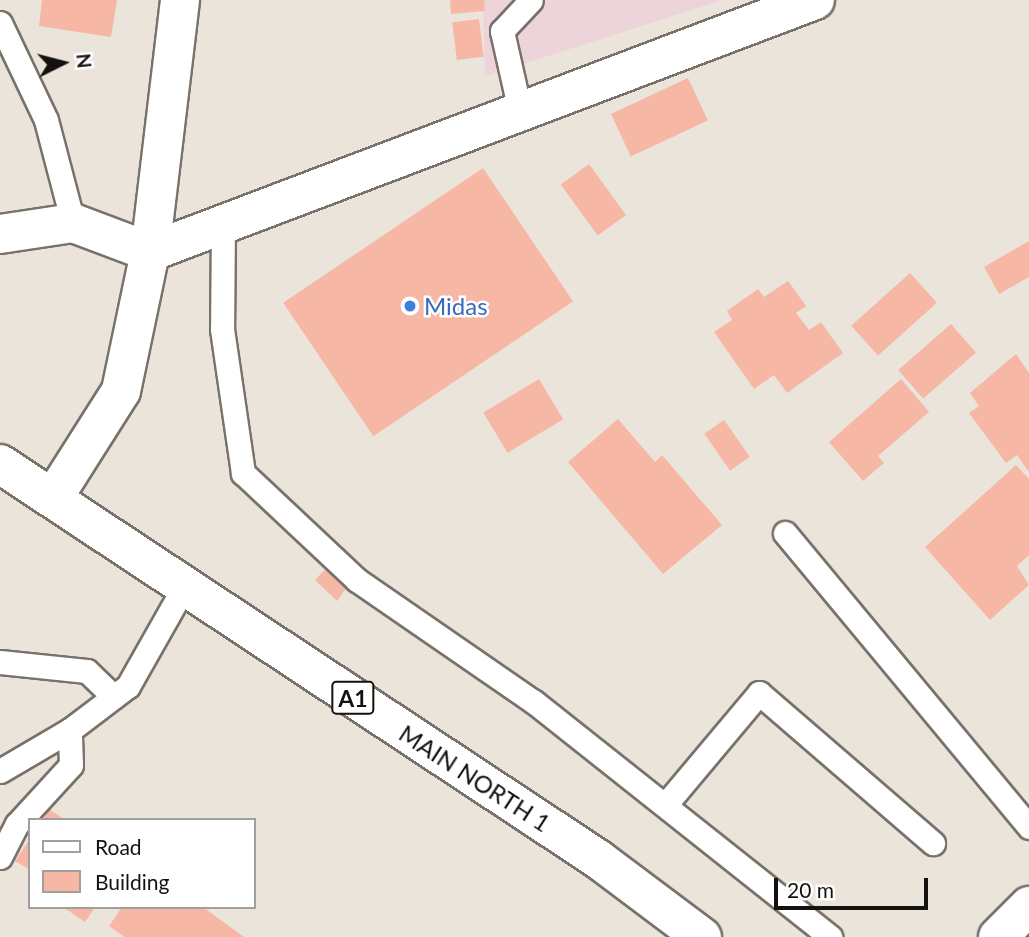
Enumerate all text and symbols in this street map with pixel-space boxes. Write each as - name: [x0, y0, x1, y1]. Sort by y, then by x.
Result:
- north arrow: [28, 28, 98, 98]
- text: N: [72, 52, 97, 69]
- place label: Midas: [424, 292, 488, 320]
- marker: Midas: [402, 298, 418, 314]
- road number: A1: [330, 678, 376, 718]
- street label: MAIN NORTH 1: [394, 718, 556, 838]
- legend: [28, 818, 256, 909]
- text: Road: [95, 834, 142, 859]
- scale bar: [777, 864, 931, 908]
- text: Building: [95, 869, 170, 894]
- text: 20 m: [787, 877, 834, 902]

